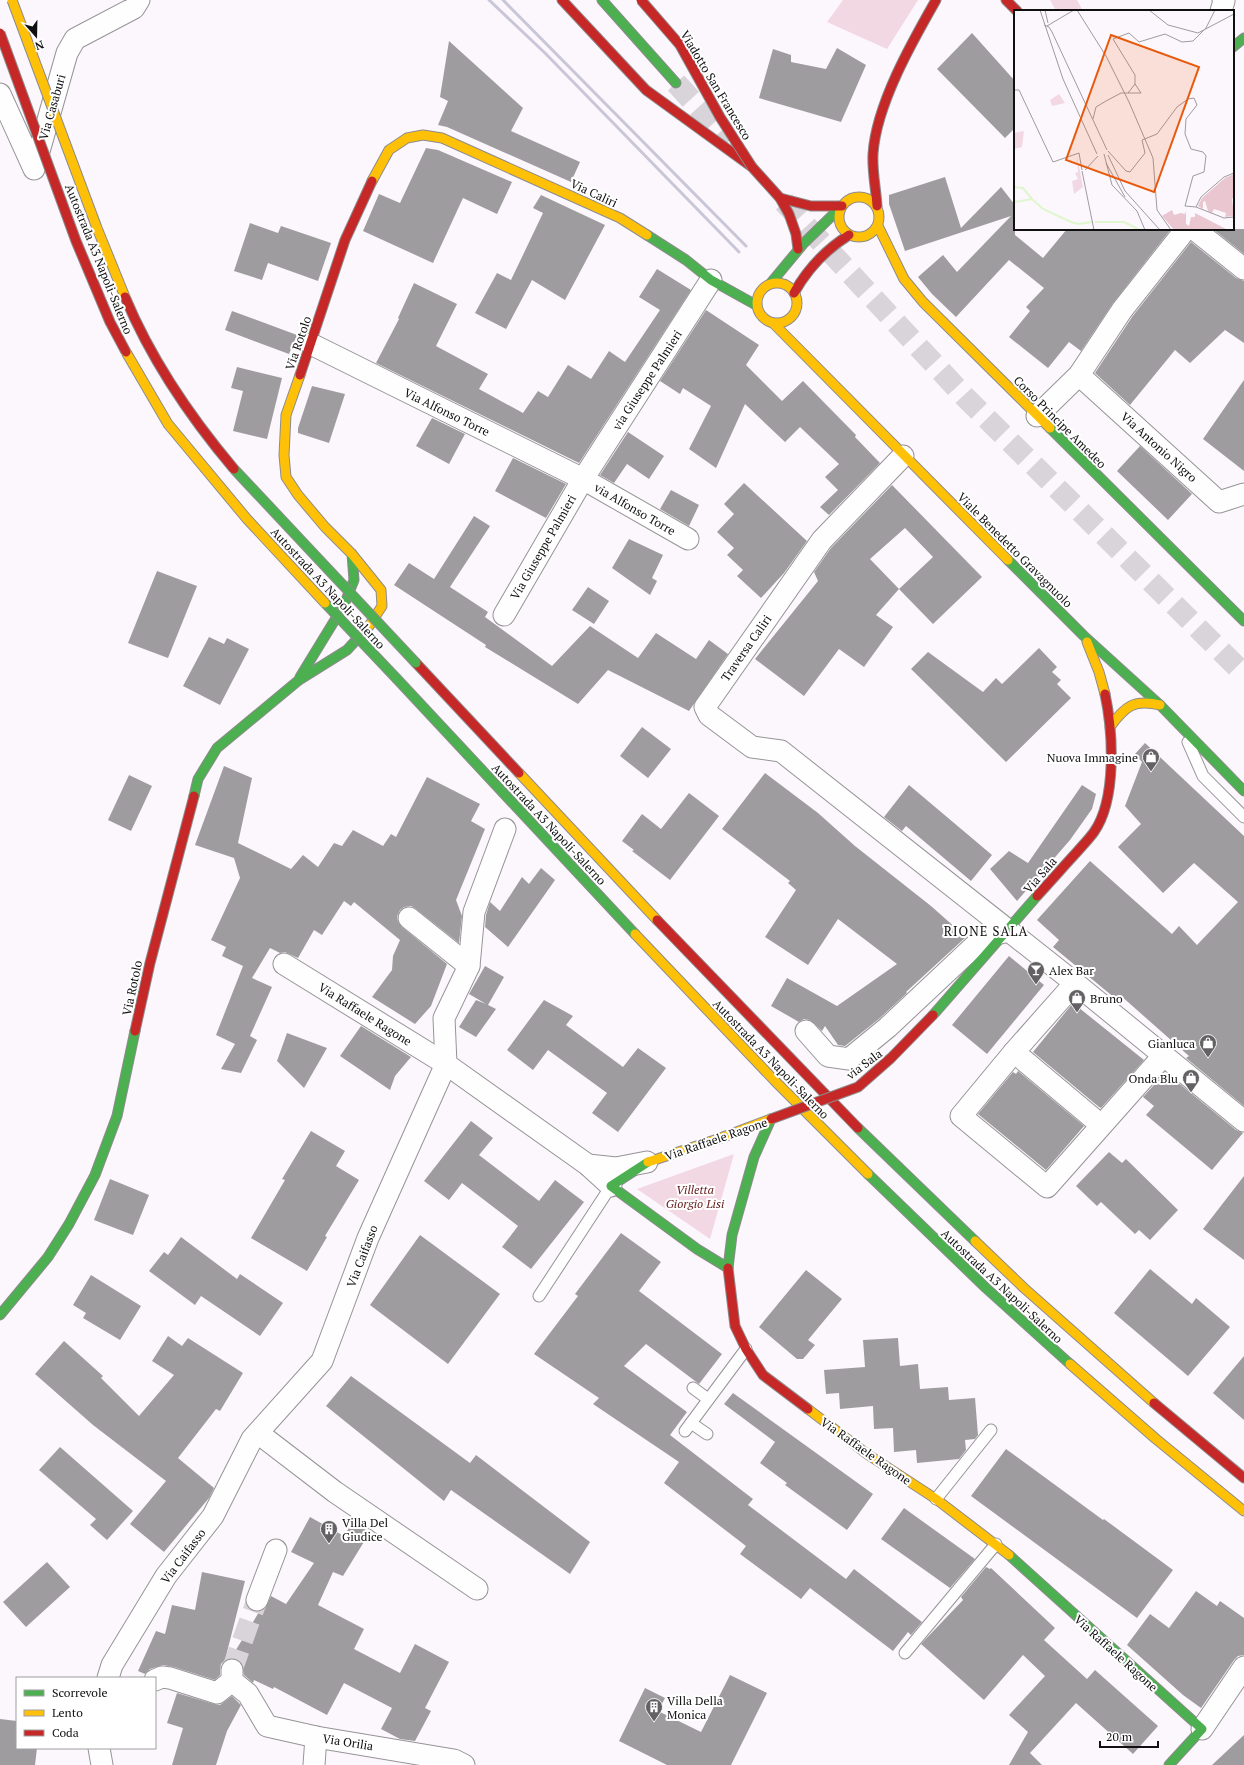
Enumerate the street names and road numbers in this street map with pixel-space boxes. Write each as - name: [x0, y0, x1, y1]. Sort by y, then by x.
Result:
- street label: Viadotto San Francesco: [677, 28, 755, 143]
- street label: Via Casaburi: [35, 72, 69, 142]
- street label: Via Caliri: [568, 176, 620, 211]
- street label: Autostrada A3 Napoli-Salerno: [62, 182, 136, 337]
- street label: Via Rotolo: [282, 314, 314, 372]
- street label: via Giuseppe Palmieri: [609, 327, 685, 434]
- street label: Corso Principe Amedeo: [1011, 373, 1110, 472]
- street label: Via Alfonso Torre: [402, 385, 492, 439]
- street label: Via Antonio Nigro: [1118, 409, 1200, 485]
- street label: via Alfonso Torre: [591, 479, 678, 538]
- street label: Viale Benedetto Gravagnuolo: [954, 489, 1076, 611]
- street label: Via Giuseppe Palmieri: [507, 492, 579, 602]
- street label: Autostrada A3 Napoli-Salerno: [268, 524, 388, 652]
- street label: Traversa Caliri: [718, 612, 775, 684]
- street label: Autostrada A3 Napoli-Salerno: [489, 760, 609, 888]
- street label: Via Sala: [1020, 854, 1060, 896]
- street label: Via Rotolo: [119, 959, 145, 1017]
- street label: Via Raffaele Ragone: [316, 979, 414, 1049]
- street label: Autostrada A3 Napoli-Salerno: [710, 996, 832, 1122]
- street label: via Sala: [842, 1046, 885, 1083]
- street label: Via Raffaele Ragone: [663, 1114, 769, 1164]
- street label: Via Caifasso: [343, 1222, 381, 1289]
- street label: Autostrada A3 Napoli-Salerno: [938, 1226, 1066, 1346]
- street label: Via Raffaele Ragone: [818, 1414, 914, 1488]
- street label: Via Caifasso: [157, 1525, 209, 1587]
- street label: Via Raffaele Ragone: [1071, 1612, 1161, 1694]
- street label: Via Orilia: [322, 1731, 374, 1753]

